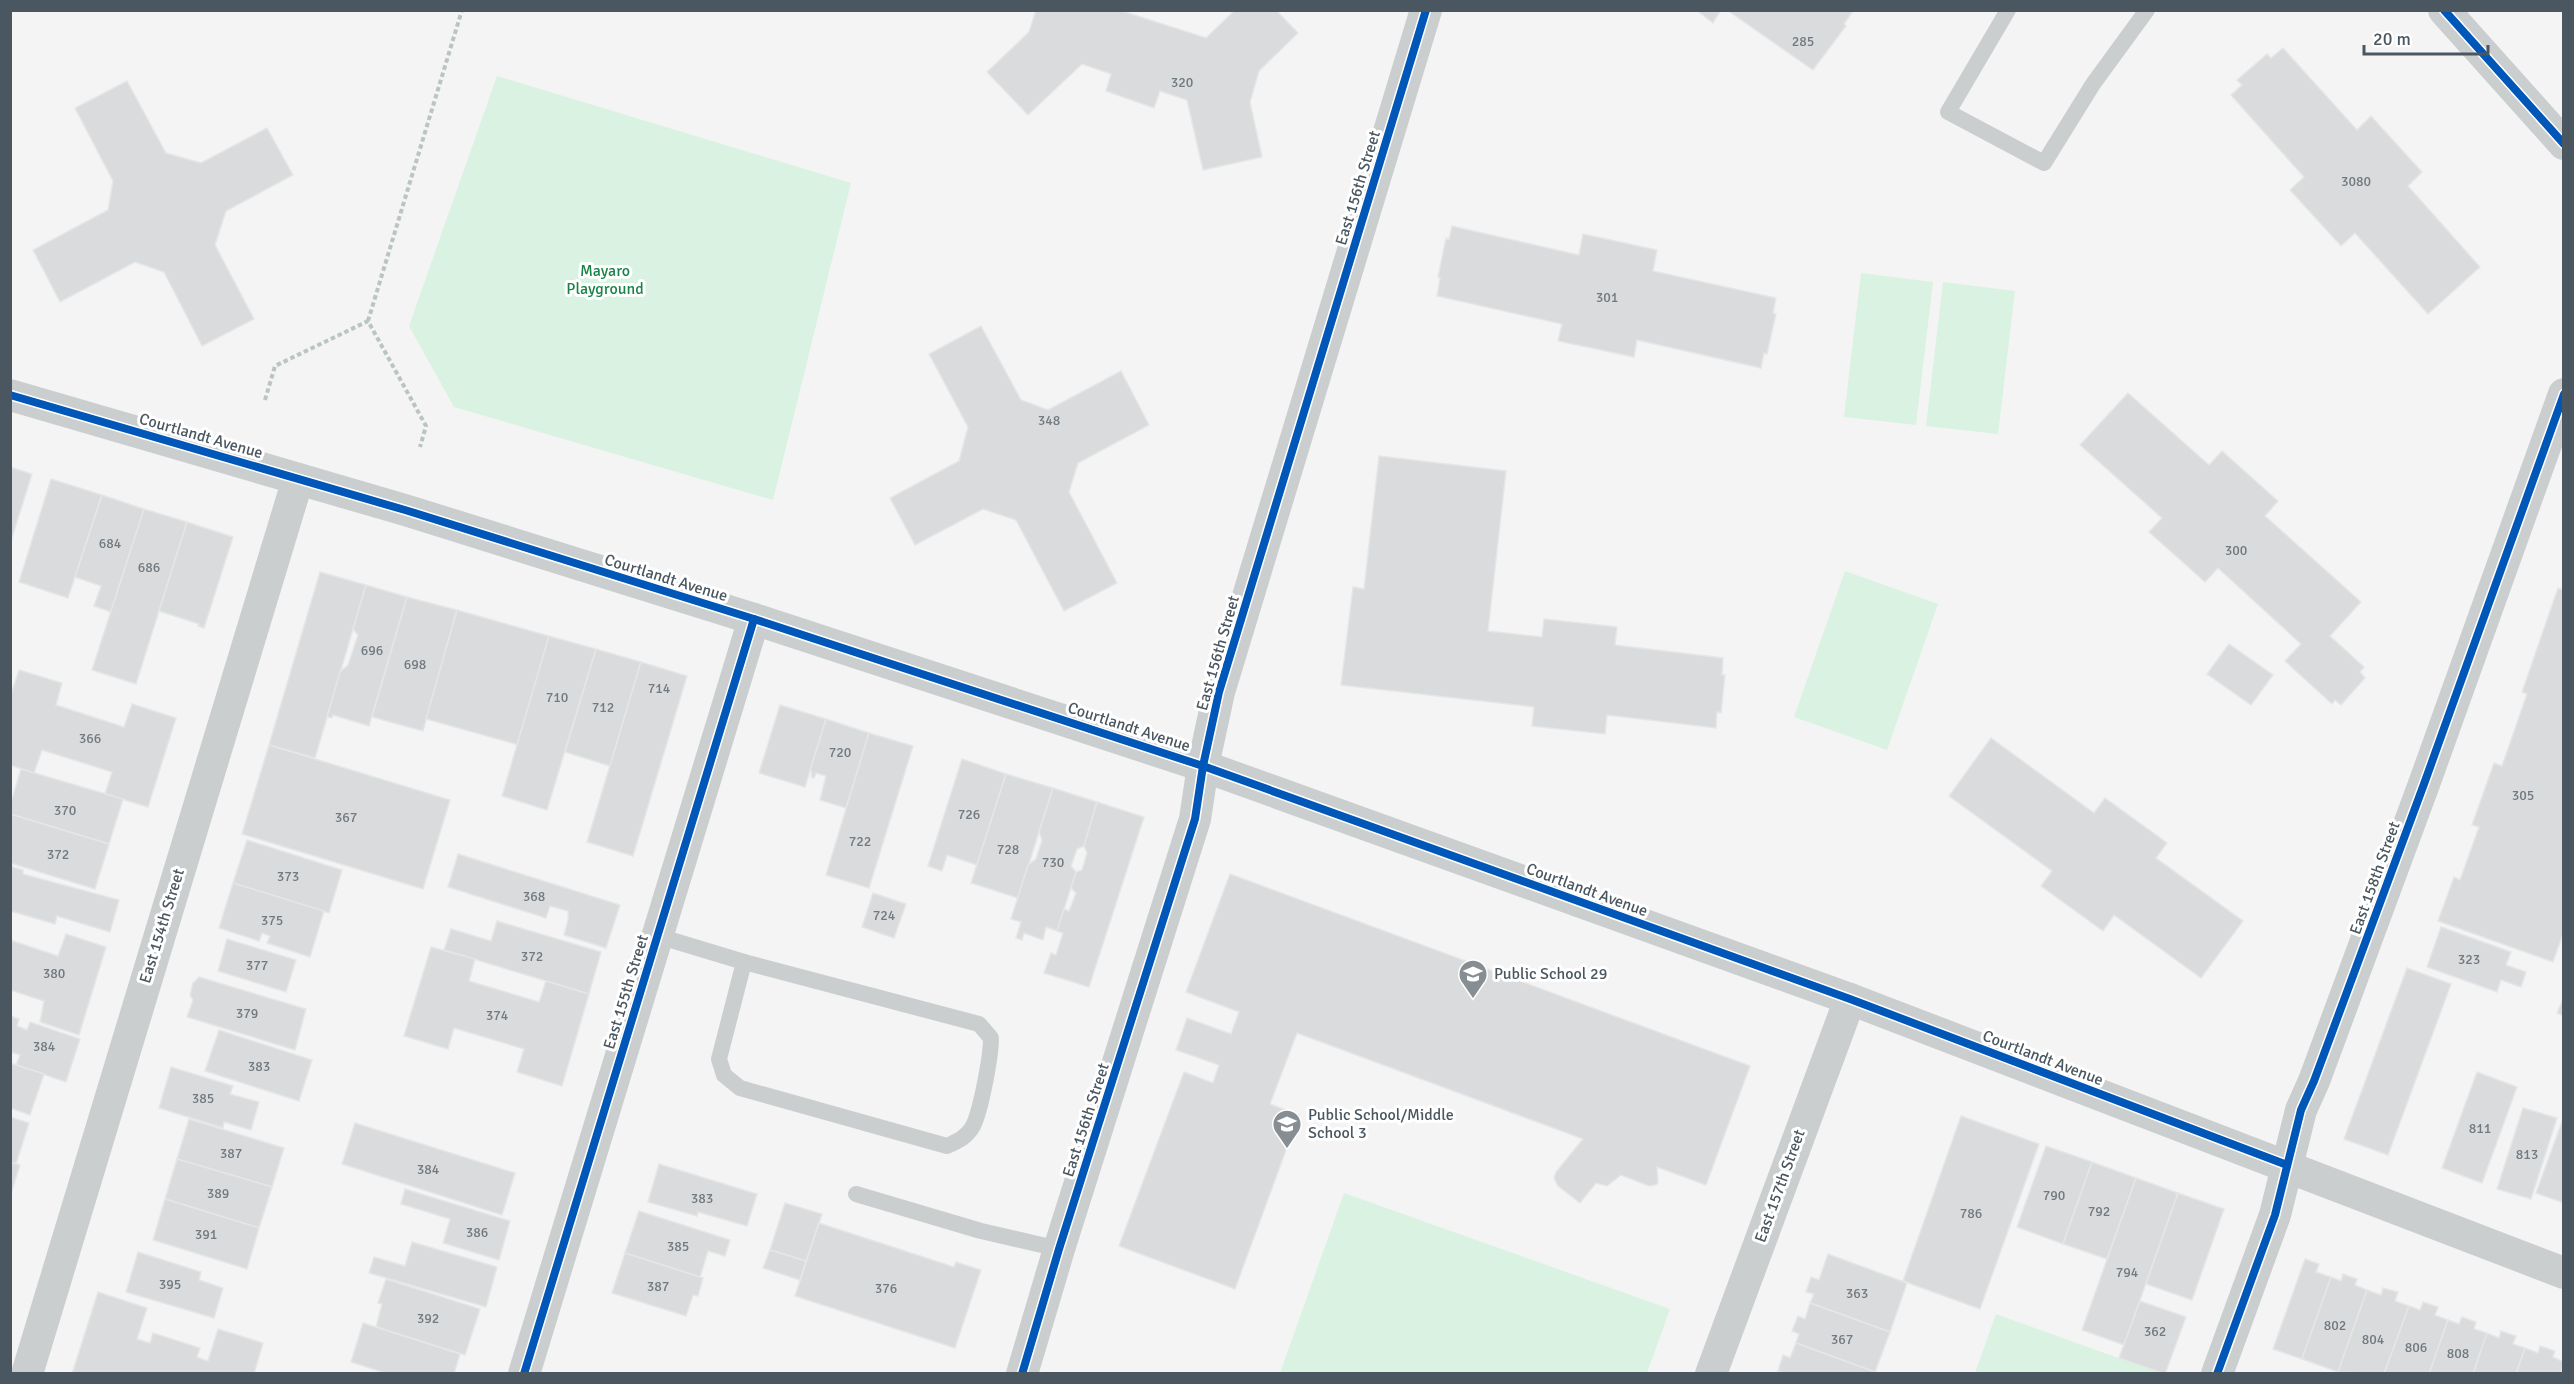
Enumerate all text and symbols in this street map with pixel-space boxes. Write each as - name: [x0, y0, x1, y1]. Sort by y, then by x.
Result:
- scale bar: [2364, 18, 2488, 56]
- text: 20 m: [2373, 28, 2411, 50]
- house number: 285: [1792, 33, 1814, 50]
- house number: 320: [1171, 74, 1193, 91]
- street label: East 156th Street: [1331, 128, 1385, 248]
- house number: 3080: [2341, 173, 2371, 190]
- park label: Mayaro Playground: [566, 261, 644, 299]
- house number: 301: [1596, 289, 1618, 306]
- street label: Courtlandt Avenue: [137, 409, 265, 463]
- house number: 348: [1038, 412, 1060, 429]
- house number: 684: [99, 535, 122, 552]
- house number: 300: [2225, 542, 2247, 559]
- street label: Courtlandt Avenue: [602, 550, 730, 606]
- house number: 686: [138, 559, 160, 576]
- street label: East 156th Street: [1192, 593, 1244, 713]
- house number: 696: [361, 642, 383, 659]
- house number: 698: [404, 656, 426, 673]
- house number: 714: [648, 680, 671, 697]
- house number: 710: [546, 689, 568, 706]
- street label: Courtlandt Avenue: [1065, 698, 1193, 756]
- house number: 712: [592, 699, 614, 716]
- house number: 366: [79, 730, 101, 747]
- house number: 720: [829, 744, 851, 761]
- house number: 305: [2512, 787, 2534, 804]
- house number: 370: [54, 802, 76, 819]
- house number: 726: [958, 806, 980, 823]
- house number: 367: [335, 809, 357, 826]
- street label: East 158th Street: [2345, 818, 2405, 937]
- house number: 722: [849, 833, 871, 850]
- house number: 728: [997, 841, 1019, 858]
- house number: 372: [47, 846, 69, 863]
- house number: 730: [1042, 854, 1064, 871]
- street label: Courtlandt Avenue: [1524, 859, 1650, 921]
- street label: East 154th Street: [135, 866, 189, 986]
- house number: 373: [277, 868, 299, 885]
- house number: 368: [523, 888, 545, 905]
- house number: 724: [873, 907, 896, 924]
- house number: 375: [261, 912, 283, 929]
- street label: East 155th Street: [599, 932, 653, 1052]
- house number: 372: [521, 948, 543, 965]
- house number: 323: [2458, 951, 2480, 968]
- house number: 377: [246, 957, 268, 974]
- school or university icon: Public School 29: [1457, 958, 1489, 1000]
- place label: Public School 29: [1494, 964, 1607, 984]
- house number: 380: [43, 965, 65, 982]
- house number: 379: [236, 1005, 258, 1022]
- house number: 374: [486, 1007, 509, 1024]
- street label: Courtlandt Avenue: [1980, 1026, 2106, 1090]
- house number: 384: [33, 1038, 56, 1055]
- house number: 383: [248, 1058, 270, 1075]
- street label: East 156th Street: [1058, 1060, 1114, 1179]
- house number: 385: [192, 1090, 214, 1107]
- place label: Public School/Middle School 3: [1308, 1105, 1454, 1143]
- school or university icon: Public School/Middle School 3: [1271, 1108, 1303, 1150]
- house number: 811: [2469, 1120, 2491, 1137]
- street label: East 157th Street: [1750, 1126, 1810, 1245]
- house number: 387: [220, 1145, 242, 1162]
- house number: 813: [2516, 1146, 2538, 1163]
- house number: 384: [417, 1161, 440, 1178]
- house number: 389: [207, 1185, 229, 1202]
- house number: 790: [2043, 1187, 2065, 1204]
- house number: 383: [691, 1190, 713, 1207]
- house number: 792: [2088, 1203, 2110, 1220]
- house number: 786: [1960, 1205, 1982, 1222]
- house number: 386: [466, 1224, 488, 1241]
- house number: 391: [195, 1226, 217, 1243]
- house number: 385: [667, 1238, 689, 1255]
- house number: 794: [2116, 1264, 2139, 1281]
- house number: 395: [159, 1276, 181, 1293]
- house number: 387: [647, 1278, 669, 1295]
- house number: 376: [875, 1280, 897, 1297]
- house number: 363: [1846, 1285, 1868, 1302]
- house number: 392: [417, 1310, 439, 1327]
- house number: 802: [2324, 1317, 2346, 1334]
- house number: 362: [2144, 1323, 2166, 1340]
- house number: 367: [1831, 1331, 1853, 1348]
- house number: 804: [2362, 1331, 2385, 1348]
- house number: 806: [2405, 1339, 2427, 1356]
- house number: 808: [2447, 1345, 2469, 1362]

